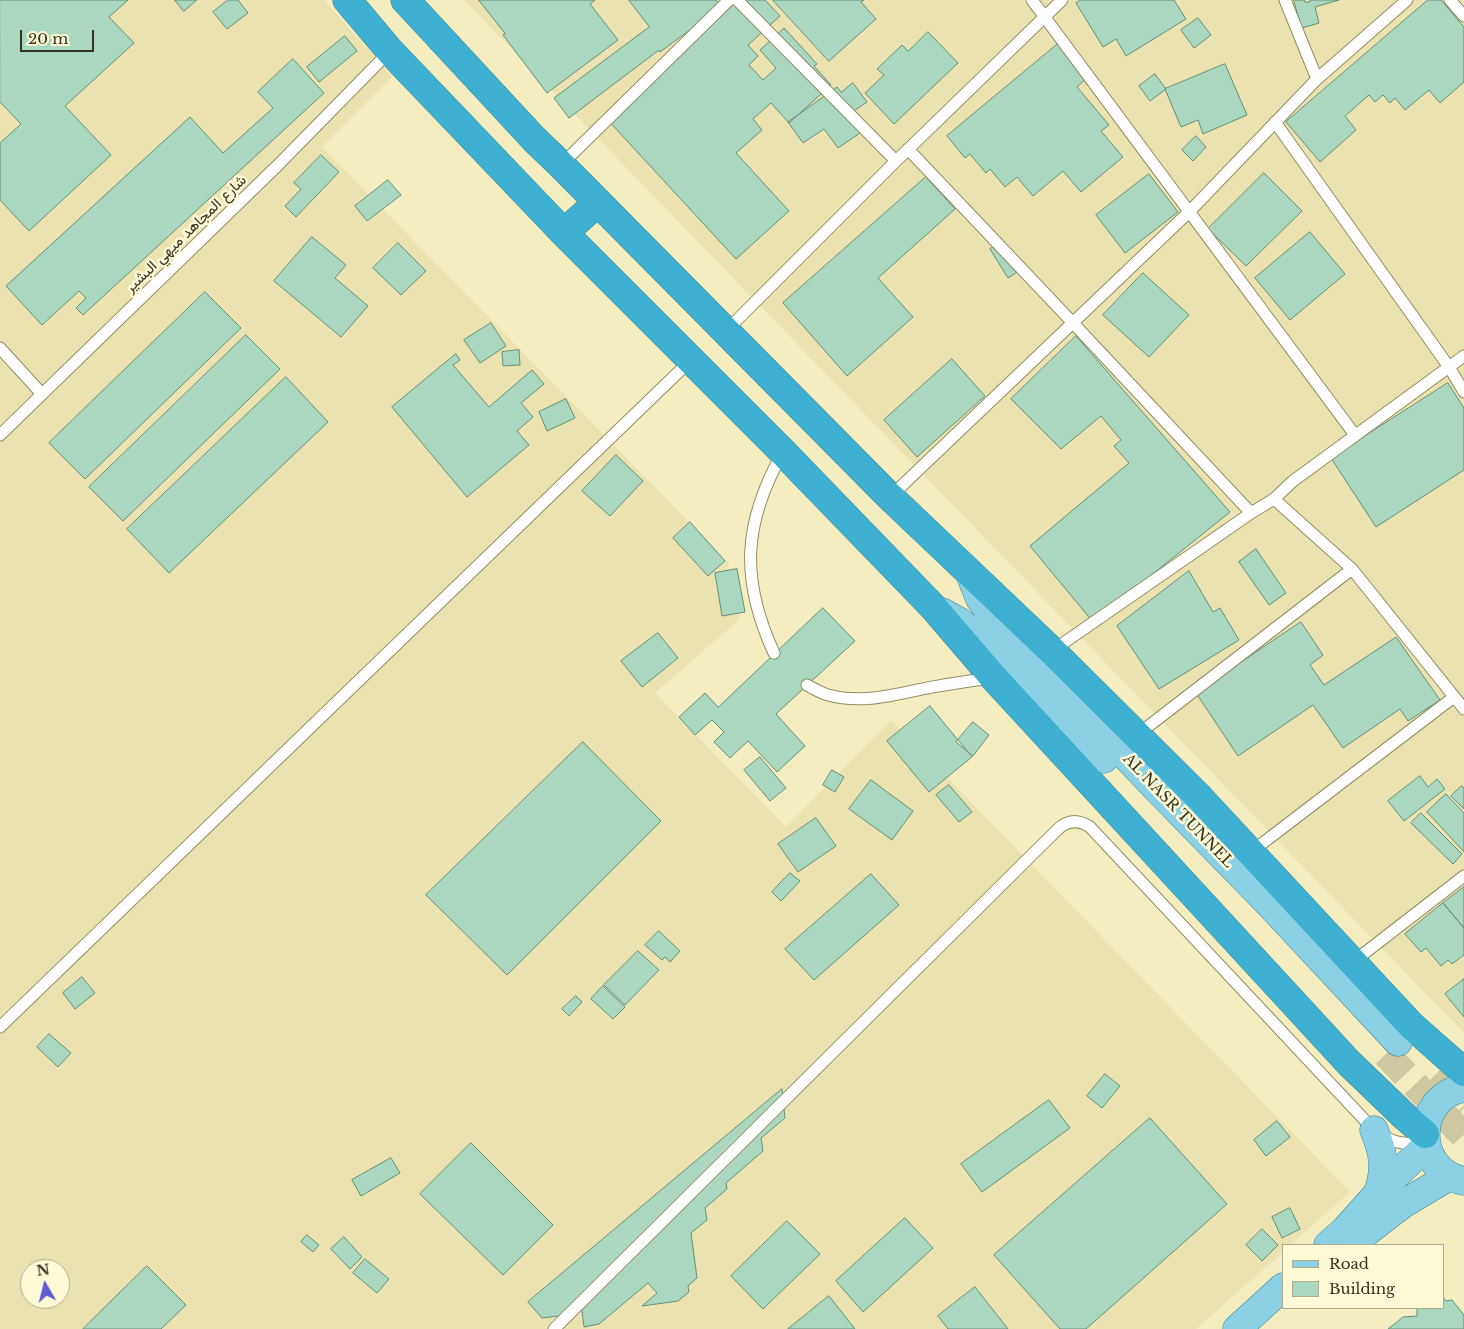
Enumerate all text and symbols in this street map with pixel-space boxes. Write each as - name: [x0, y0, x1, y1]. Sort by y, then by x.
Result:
- scale bar: [22, 20, 96, 52]
- text: 20 m: [28, 29, 68, 48]
- street label: شارع المجاهد ميهي البشير: [122, 171, 250, 297]
- street label: AL NASR TUNNEL: [1119, 750, 1237, 872]
- legend: [1282, 1244, 1444, 1309]
- text: Road: [1329, 1254, 1369, 1273]
- north arrow: [20, 1259, 70, 1309]
- text: N: [35, 1260, 51, 1280]
- text: Building: [1329, 1279, 1395, 1298]

